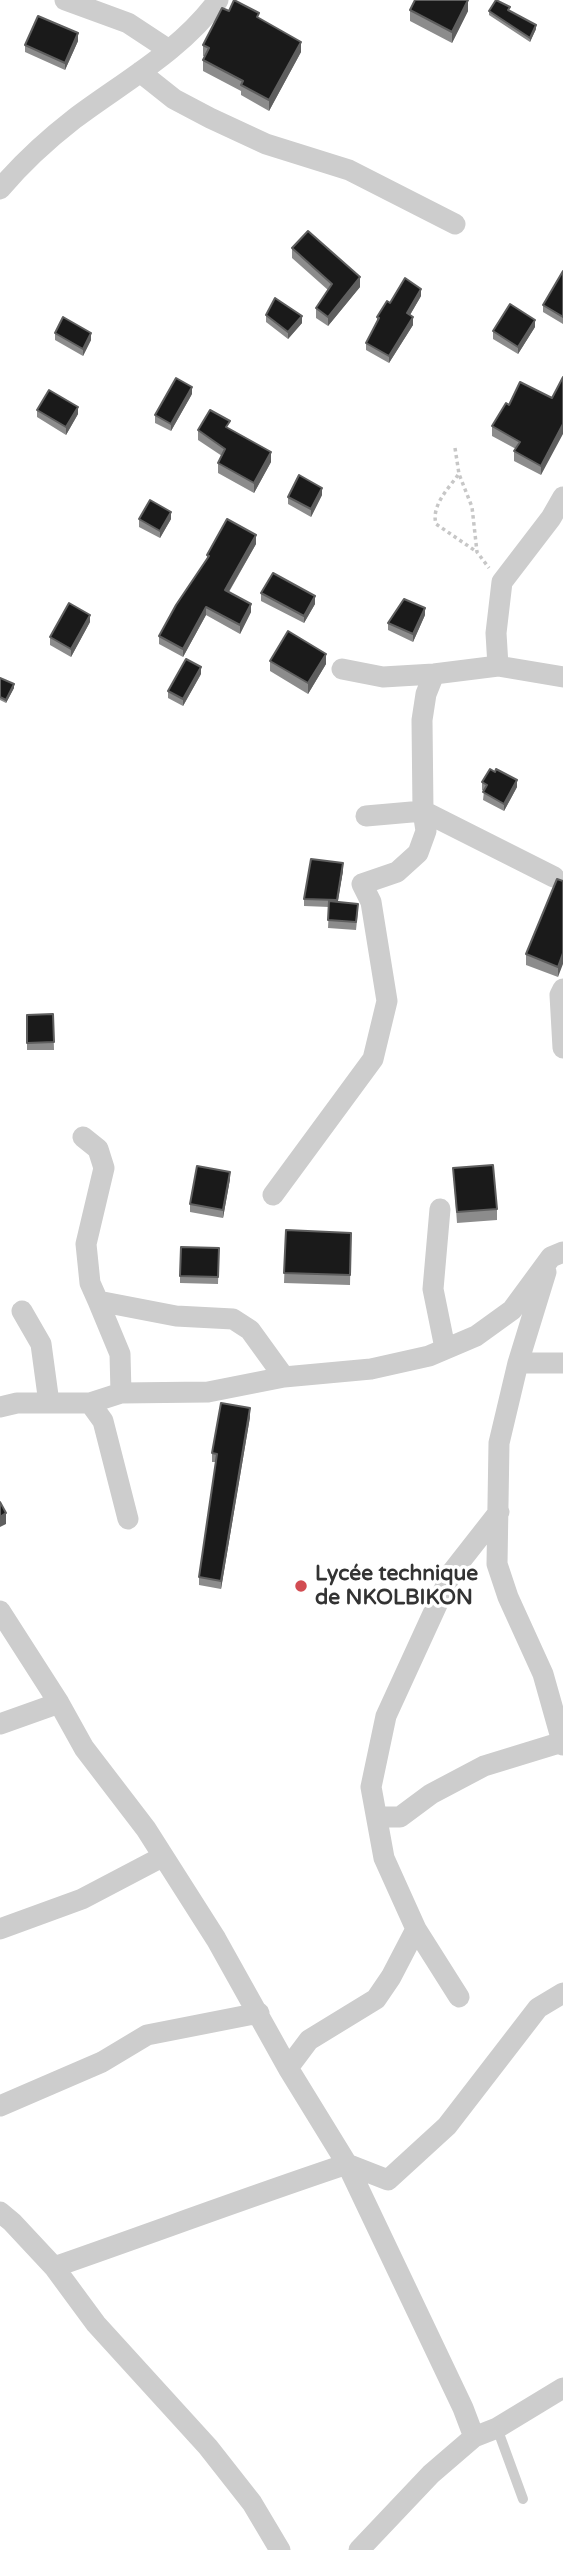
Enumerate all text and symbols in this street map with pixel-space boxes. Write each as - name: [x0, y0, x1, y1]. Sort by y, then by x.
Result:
- place label: Lycée technique de NKOLBIKON: [315, 1561, 478, 1611]
- marker: Lycée technique de NKOLBIKON: [293, 1578, 309, 1594]

